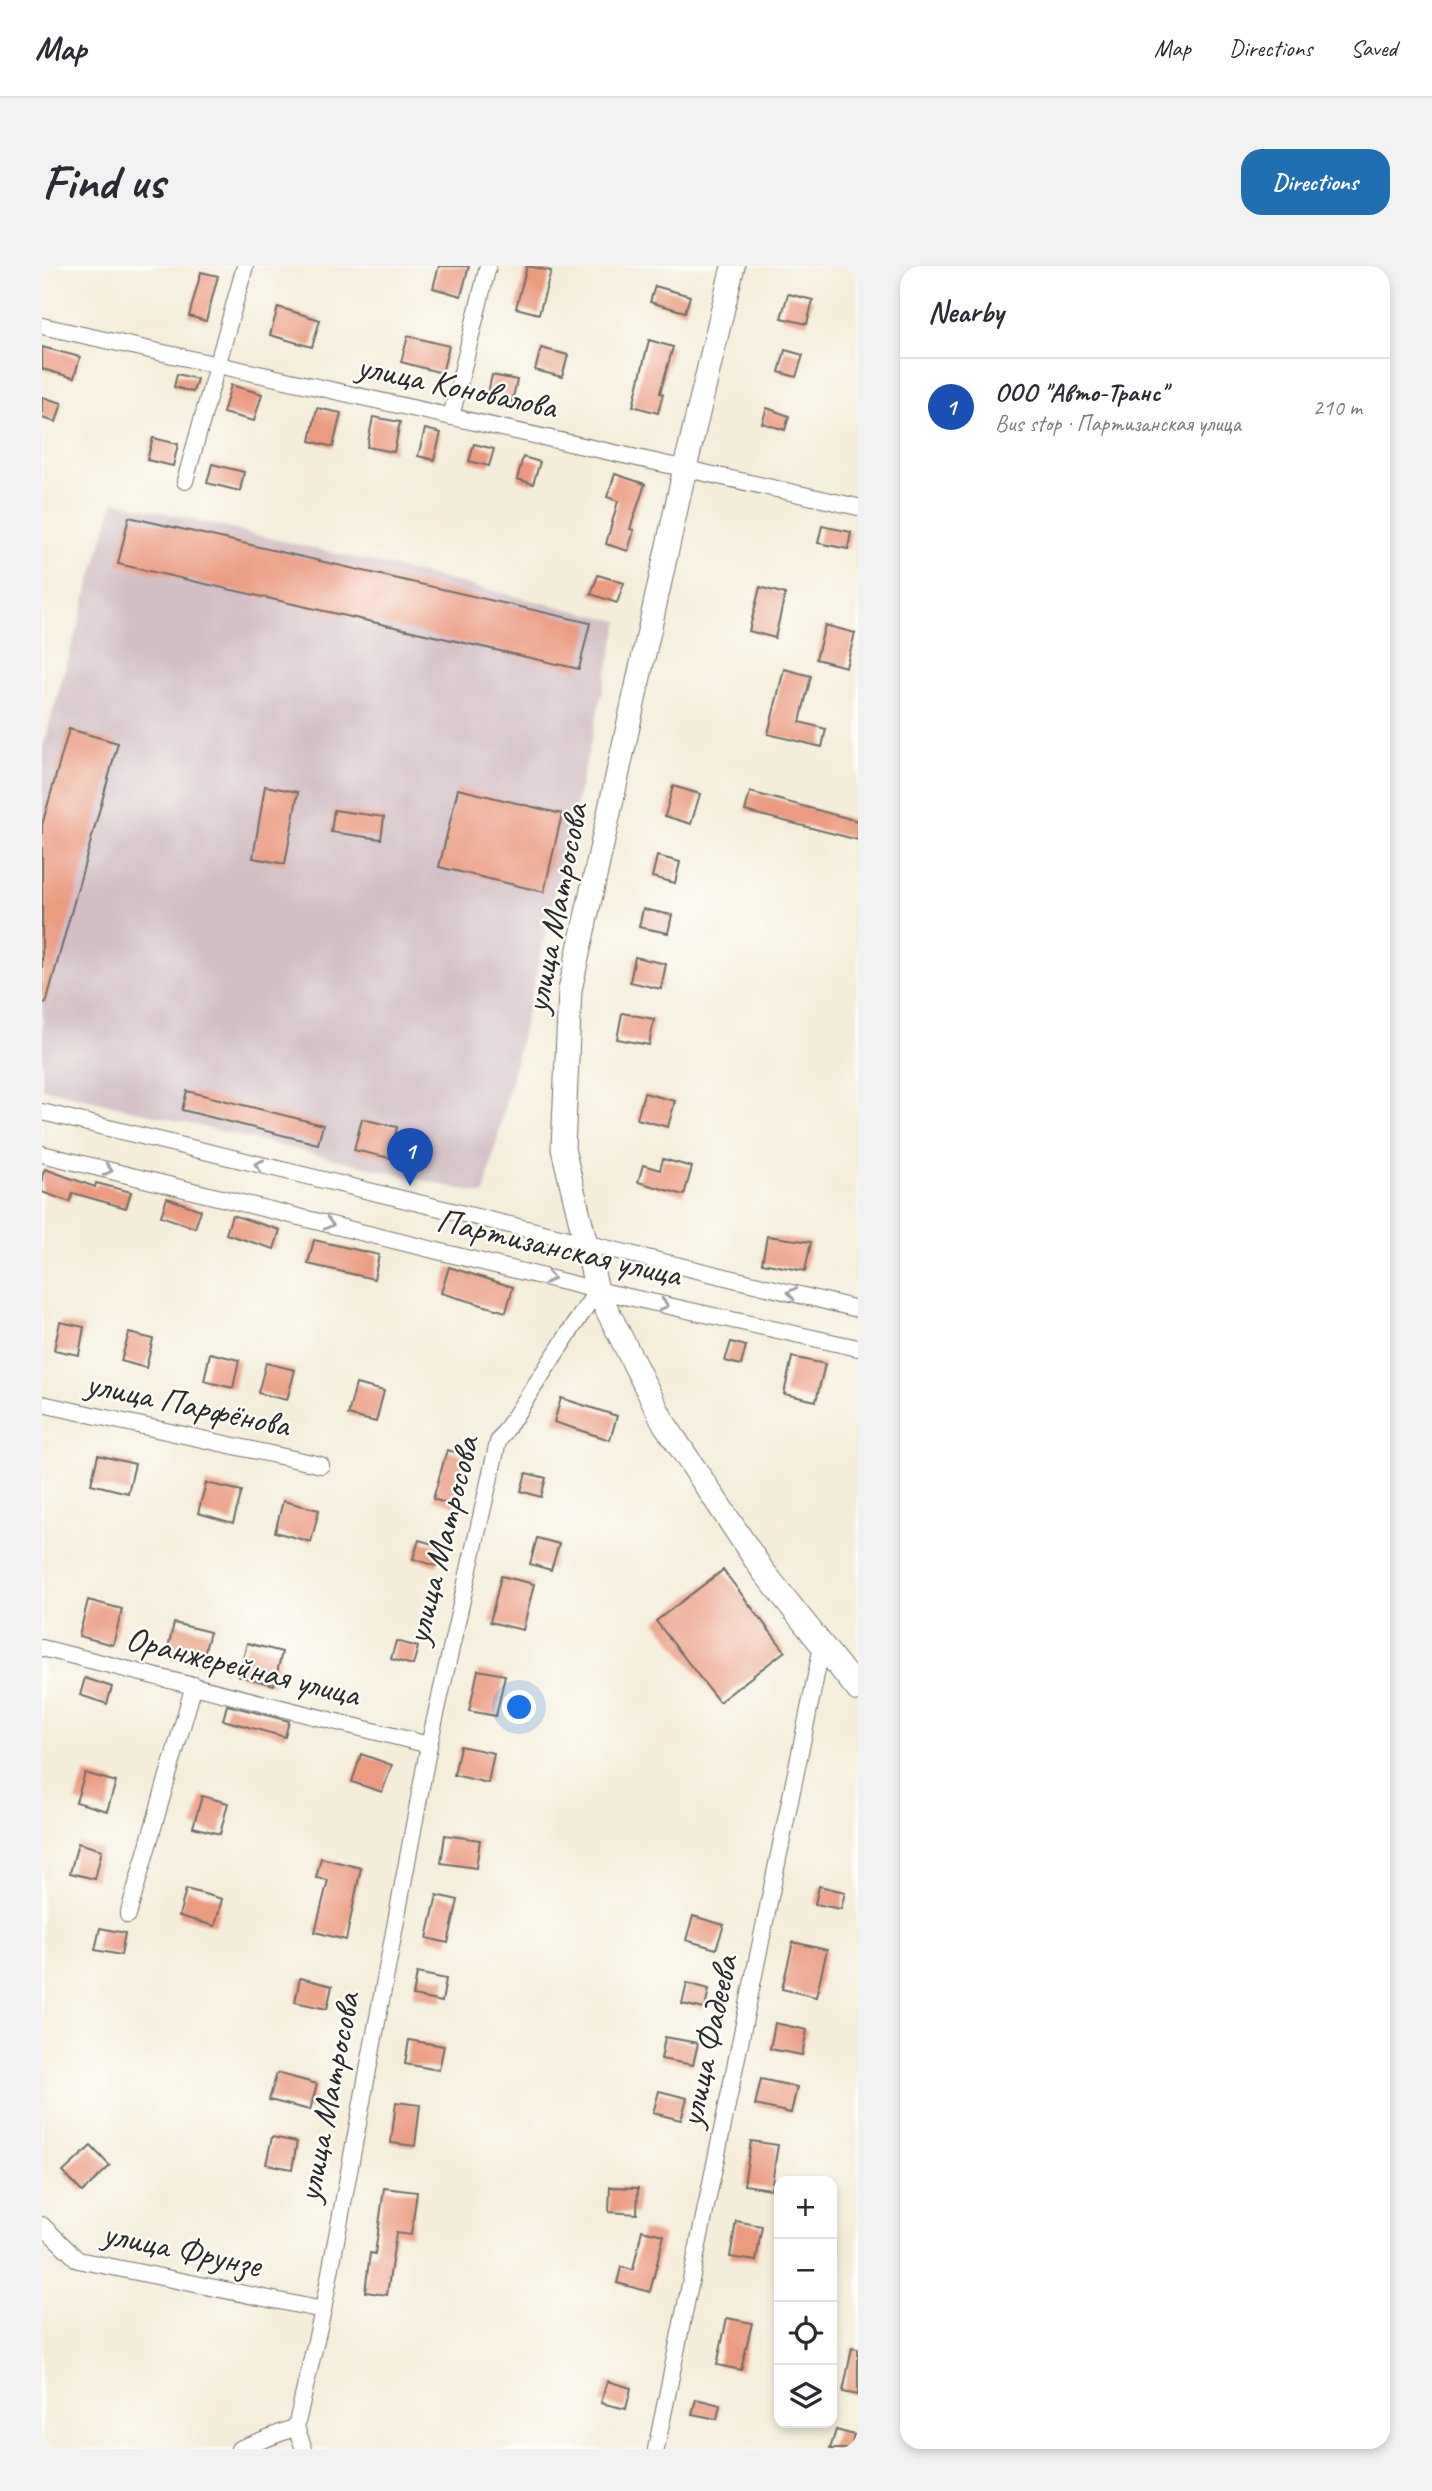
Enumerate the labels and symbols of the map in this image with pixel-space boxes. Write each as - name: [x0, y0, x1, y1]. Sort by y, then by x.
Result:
- street label: улица Коновалова: [351, 343, 563, 429]
- street label: улица Матросова: [513, 797, 599, 1018]
- pin: 1: [387, 1128, 433, 1186]
- one-way arrow: [253, 1158, 265, 1173]
- one-way arrow: [102, 1162, 114, 1177]
- street label: Партизанская улица: [432, 1197, 688, 1297]
- one-way arrow: [323, 1216, 335, 1230]
- one-way arrow: [544, 1270, 556, 1284]
- one-way arrow: [786, 1287, 798, 1301]
- one-way arrow: [658, 1296, 670, 1311]
- street label: улица Парфёнова: [80, 1360, 296, 1448]
- street label: улица Матросова: [394, 1429, 490, 1650]
- street label: Оранжерейная улица: [122, 1615, 366, 1717]
- your location: [502, 1690, 536, 1724]
- street label: улица Фадеева: [667, 1949, 749, 2133]
- street label: улица Матросова: [285, 1986, 371, 2207]
- street label: улица Фрунзе: [97, 2210, 268, 2288]

